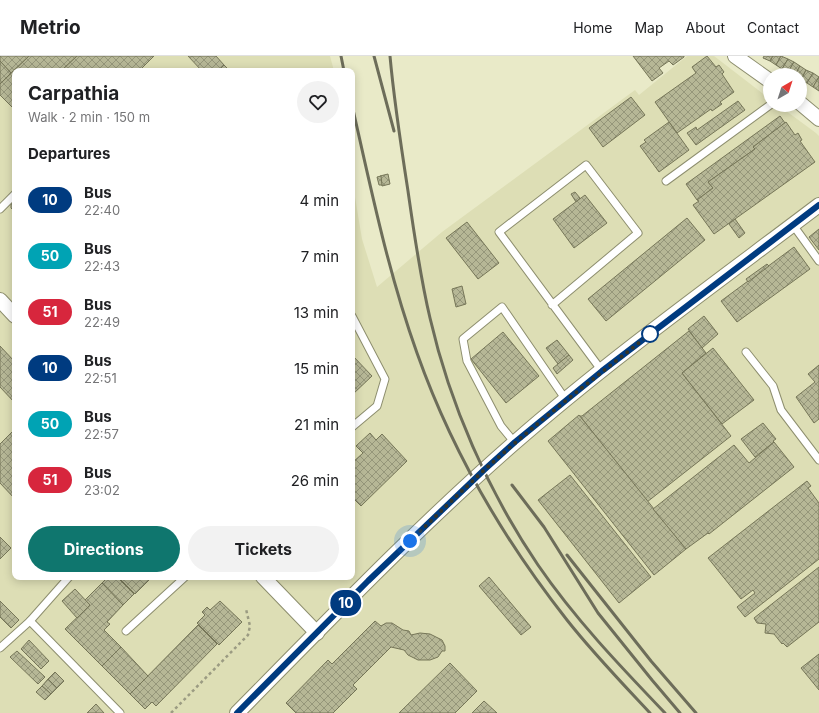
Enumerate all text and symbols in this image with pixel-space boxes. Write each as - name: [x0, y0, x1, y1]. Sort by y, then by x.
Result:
- text: Metrio: [20, 16, 81, 39]
- text: Home: [573, 19, 612, 36]
- text: Map: [634, 19, 664, 36]
- text: About: [686, 19, 725, 36]
- text: Contact: [747, 19, 799, 36]
- north arrow: [763, 68, 807, 112]
- map controls: [763, 68, 807, 112]
- button: heart: [297, 81, 339, 123]
- text: Carpathia: [28, 82, 119, 105]
- text: Walk · 2 min · 150 m: [28, 109, 150, 125]
- text: Departures: [28, 144, 110, 163]
- text: Bus: [84, 183, 112, 202]
- text: 10: [42, 191, 58, 208]
- text: 4 min: [299, 191, 339, 210]
- text: 22:40: [84, 202, 120, 218]
- text: Bus: [84, 239, 112, 258]
- text: 50: [41, 247, 59, 264]
- text: 7 min: [301, 247, 339, 266]
- text: 22:43: [84, 258, 120, 274]
- text: Bus: [84, 295, 112, 314]
- text: 51: [43, 303, 57, 320]
- text: 13 min: [294, 303, 339, 322]
- text: 22:49: [84, 314, 120, 330]
- unlabelled marker: [641, 325, 659, 343]
- text: Bus: [84, 351, 112, 370]
- text: 10: [42, 359, 58, 376]
- text: 15 min: [294, 359, 339, 378]
- text: 22:51: [84, 370, 117, 386]
- text: Bus: [84, 407, 112, 426]
- text: 50: [41, 415, 59, 432]
- text: 21 min: [294, 415, 339, 434]
- text: 22:57: [84, 426, 119, 442]
- text: Bus: [84, 463, 112, 482]
- text: 51: [43, 471, 57, 488]
- text: 26 min: [291, 471, 339, 490]
- text: 23:02: [84, 482, 120, 498]
- button: Directions: [28, 526, 180, 572]
- button: Tickets: [188, 526, 339, 572]
- your location: [400, 531, 420, 551]
- line badge: 10: [328, 590, 364, 616]
- text: 10: [338, 594, 354, 611]

